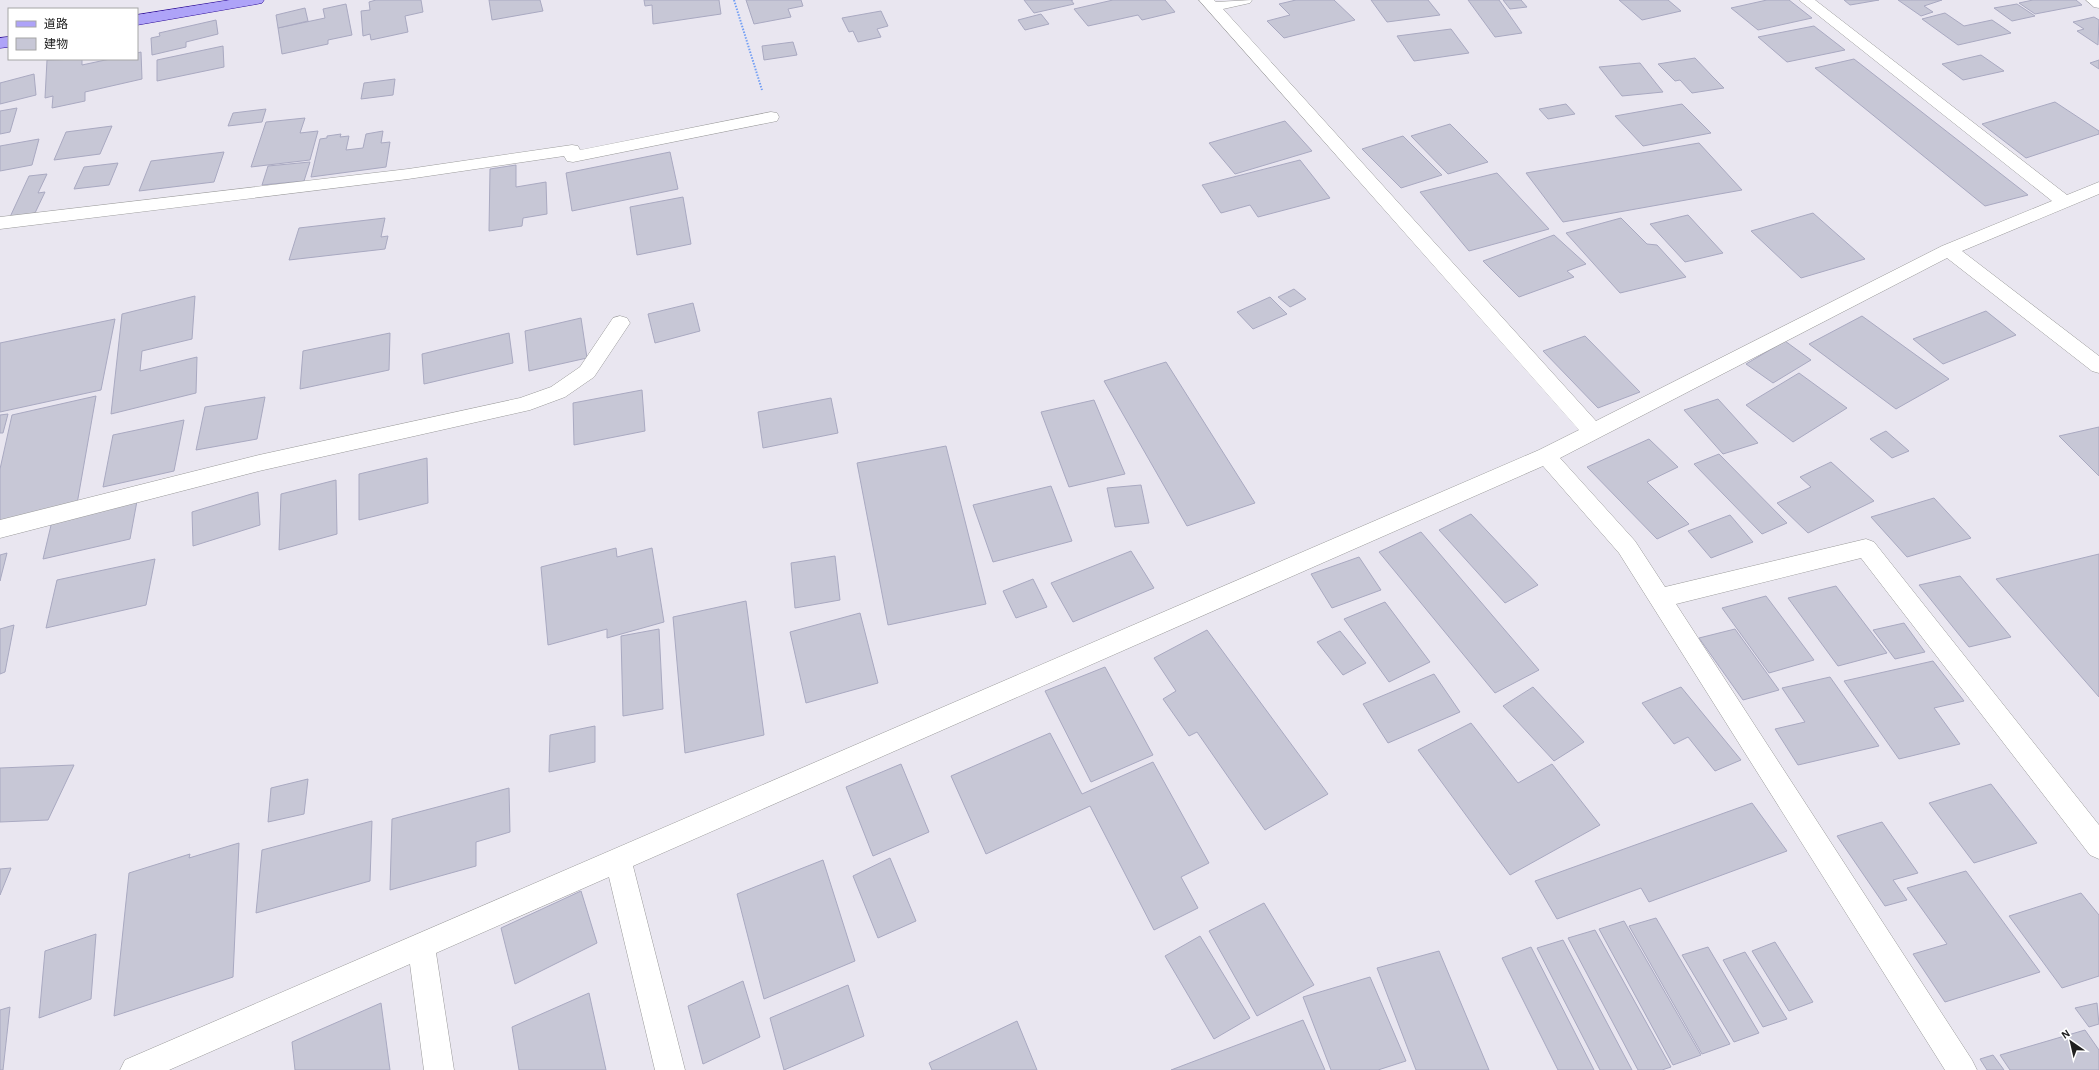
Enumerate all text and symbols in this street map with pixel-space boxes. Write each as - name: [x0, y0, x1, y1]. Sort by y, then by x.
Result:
- legend: [8, 8, 138, 60]
- text: 道路: [44, 17, 68, 30]
- text: 建物: [44, 37, 68, 50]
- north arrow: [2051, 1022, 2091, 1062]
- text: N: [2059, 1027, 2072, 1041]

